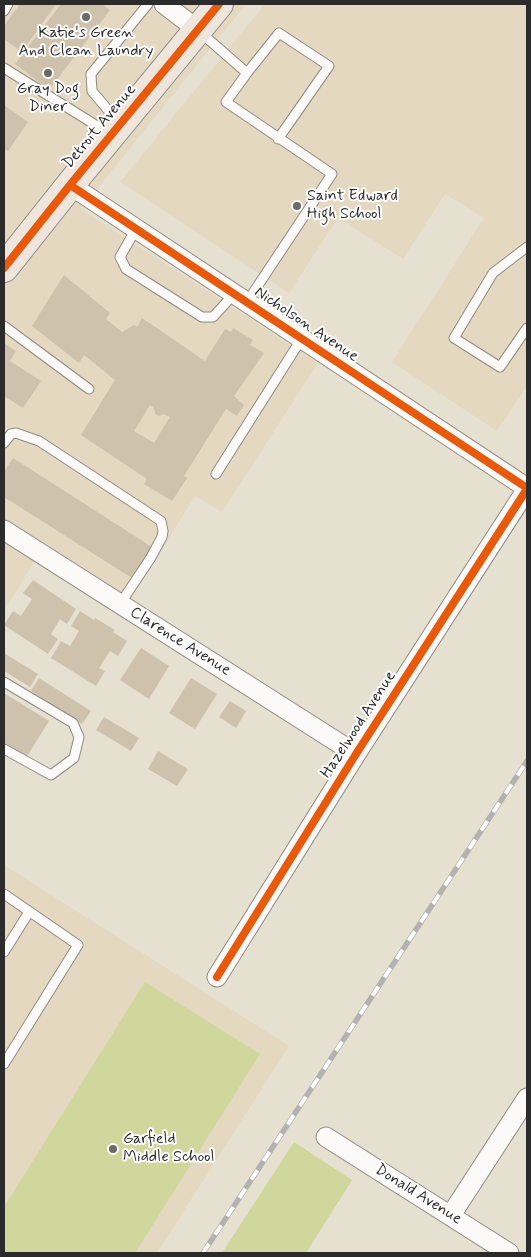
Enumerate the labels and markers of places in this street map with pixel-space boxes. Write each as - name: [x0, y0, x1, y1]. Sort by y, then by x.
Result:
- marker: Katie's Green And Clean Laundry: [80, 11, 92, 23]
- place label: Katie's Green And Clean Laundry: [19, 24, 153, 62]
- marker: Gray Dog Diner: [42, 67, 54, 79]
- place label: Gray Dog Diner: [17, 80, 79, 118]
- place label: Saint Edward High School: [307, 187, 398, 225]
- marker: Saint Edward High School: [291, 200, 303, 212]
- place label: Garfield Middle School: [123, 1130, 214, 1168]
- marker: Garfield Middle School: [107, 1143, 119, 1155]

